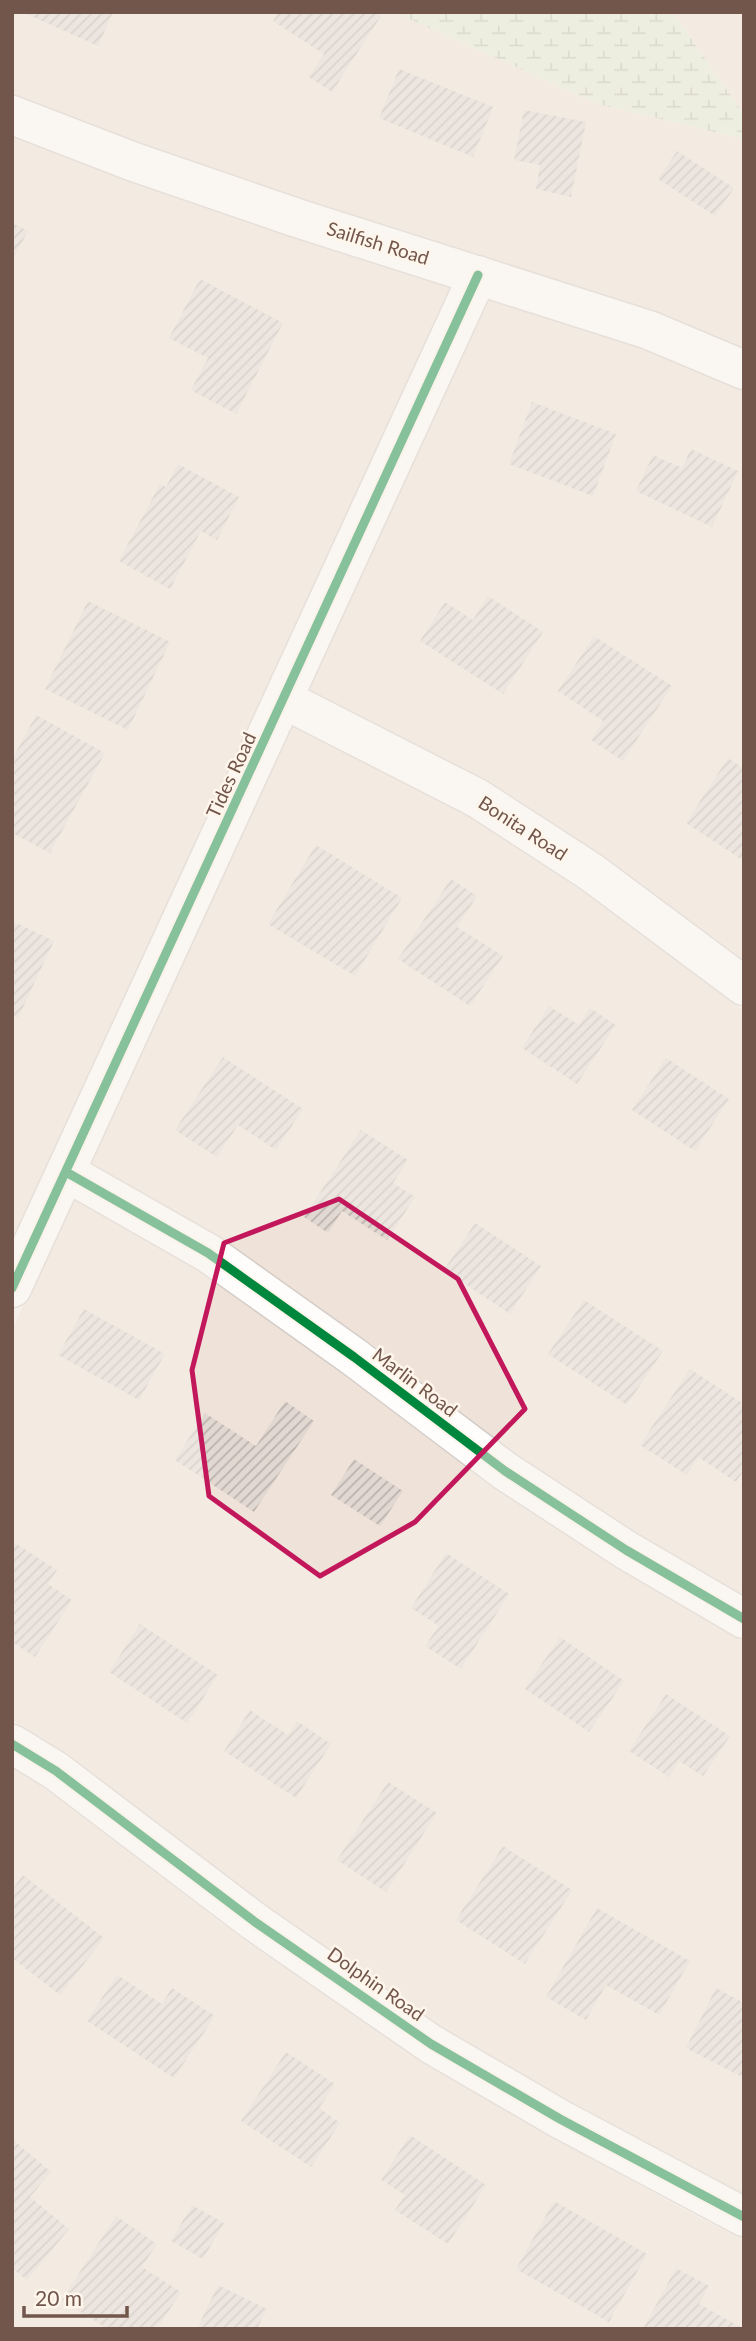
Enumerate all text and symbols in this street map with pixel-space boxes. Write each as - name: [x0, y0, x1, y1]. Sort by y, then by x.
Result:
- street label: Sailfish Road: [324, 216, 432, 269]
- street label: Tides Road: [201, 728, 260, 821]
- street label: Bonita Road: [475, 790, 572, 865]
- street label: Marlin Road: [368, 1342, 462, 1421]
- street label: Dolphin Road: [323, 1942, 429, 2025]
- scale bar: [24, 2274, 128, 2318]
- text: 20 m: [35, 2285, 82, 2310]

